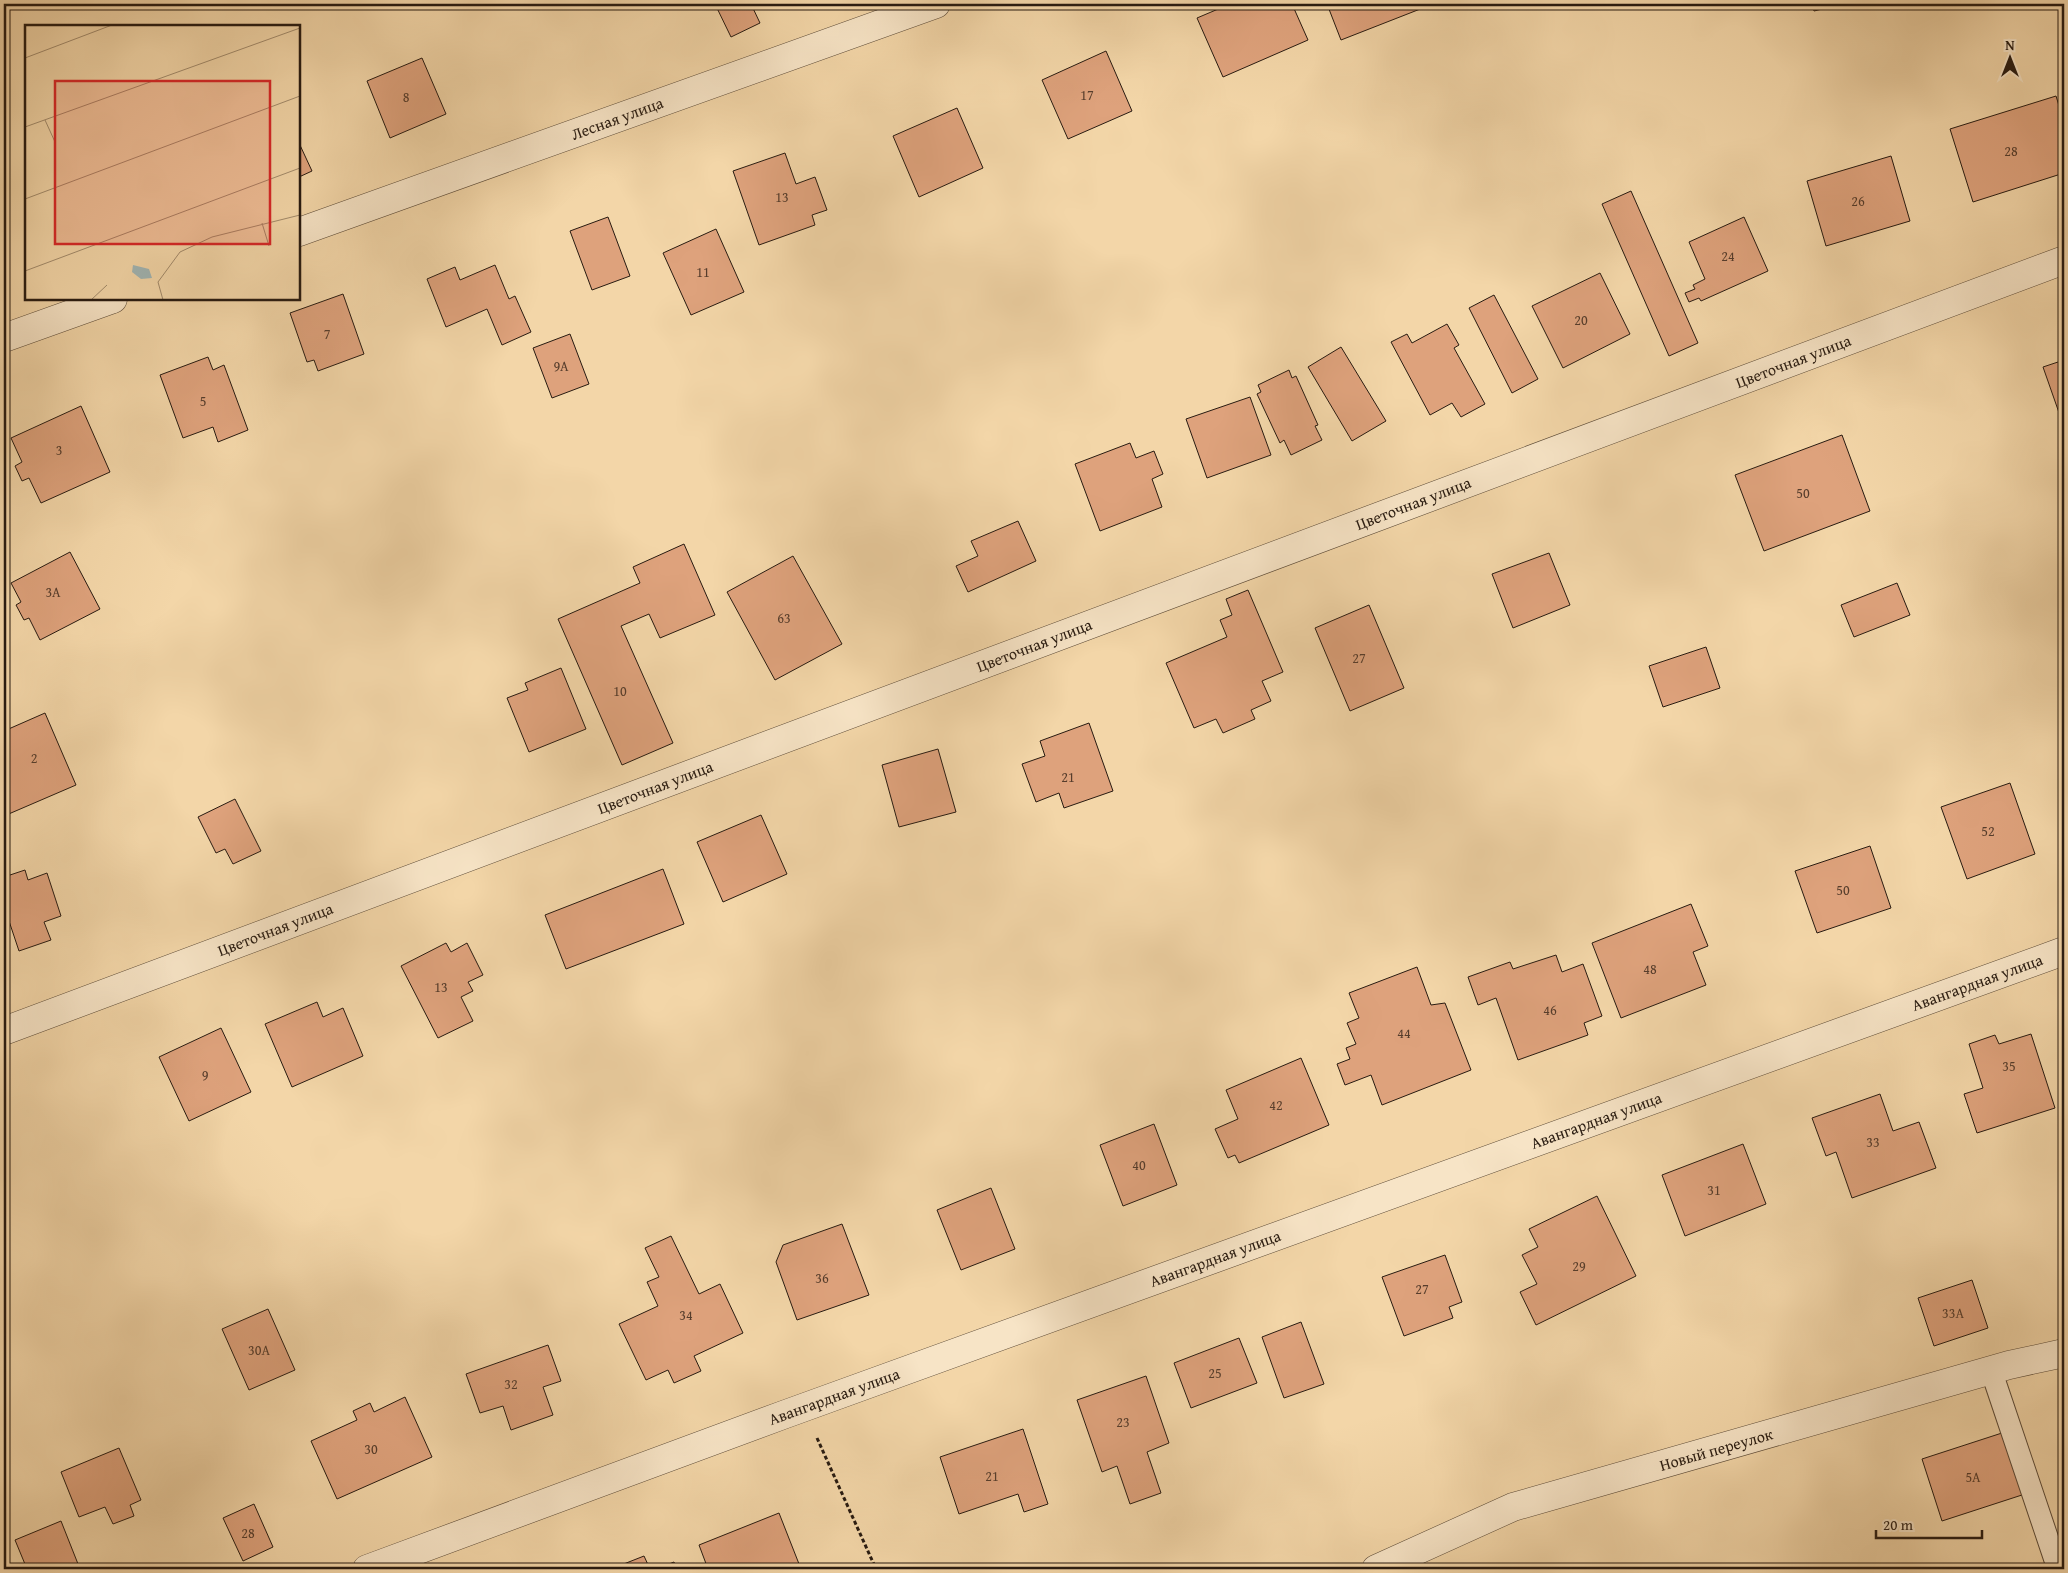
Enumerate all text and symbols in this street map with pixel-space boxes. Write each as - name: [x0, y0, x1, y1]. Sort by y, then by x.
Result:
- inset map: [25, 25, 300, 300]
- north arrow: [1986, 32, 2036, 82]
- text: N: [2005, 35, 2015, 55]
- house number: 17: [1080, 85, 1094, 105]
- house number: 8: [403, 87, 410, 107]
- street label: Лесная улица: [568, 90, 667, 146]
- house number: 28: [2004, 141, 2018, 161]
- house number: 13: [775, 187, 789, 207]
- house number: 26: [1851, 191, 1865, 211]
- house number: 24: [1721, 246, 1735, 266]
- house number: 11: [696, 262, 710, 282]
- house number: 20: [1574, 310, 1588, 330]
- house number: 7: [324, 324, 331, 344]
- street label: Цветочная улица: [1732, 328, 1855, 394]
- house number: 9А: [553, 356, 569, 376]
- house number: 5: [200, 391, 206, 411]
- house number: 3: [56, 440, 62, 460]
- street label: Цветочная улица: [1352, 470, 1475, 536]
- house number: 50: [1796, 483, 1810, 503]
- house number: 3А: [45, 582, 61, 602]
- house number: 63: [777, 608, 791, 628]
- street label: Цветочная улица: [973, 612, 1096, 678]
- house number: 27: [1352, 648, 1366, 668]
- house number: 10: [613, 681, 627, 701]
- house number: 2: [31, 748, 37, 768]
- street label: Цветочная улица: [594, 754, 717, 820]
- house number: 21: [1061, 767, 1075, 787]
- house number: 52: [1981, 821, 1995, 841]
- house number: 50: [1836, 880, 1850, 900]
- street label: Цветочная улица: [214, 896, 337, 962]
- street label: Авангардная улица: [1908, 947, 2046, 1017]
- house number: 48: [1643, 959, 1657, 979]
- house number: 13: [434, 977, 448, 997]
- house number: 46: [1543, 1000, 1557, 1020]
- house number: 44: [1397, 1023, 1411, 1043]
- house number: 35: [2002, 1056, 2016, 1076]
- house number: 9: [202, 1065, 209, 1085]
- street label: Авангардная улица: [1527, 1085, 1665, 1155]
- house number: 42: [1269, 1095, 1283, 1115]
- house number: 33: [1866, 1132, 1880, 1152]
- house number: 40: [1132, 1155, 1146, 1175]
- house number: 31: [1707, 1180, 1721, 1200]
- street label: Авангардная улица: [1146, 1223, 1284, 1293]
- house number: 29: [1572, 1256, 1586, 1276]
- house number: 36: [815, 1268, 829, 1288]
- house number: 27: [1415, 1279, 1429, 1299]
- house number: 33А: [1942, 1303, 1964, 1323]
- house number: 34: [679, 1305, 693, 1325]
- house number: 30А: [248, 1340, 270, 1360]
- street label: Авангардная улица: [765, 1361, 903, 1431]
- house number: 25: [1208, 1363, 1222, 1383]
- house number: 32: [504, 1374, 518, 1394]
- house number: 23: [1116, 1412, 1130, 1432]
- street label: Новый переулок: [1656, 1421, 1776, 1477]
- house number: 30: [364, 1439, 378, 1459]
- house number: 21: [985, 1466, 999, 1486]
- house number: 5А: [1965, 1467, 1981, 1487]
- scale bar: [1876, 1508, 1982, 1540]
- text: 20 m: [1883, 1514, 1914, 1535]
- house number: 28: [241, 1523, 255, 1543]

